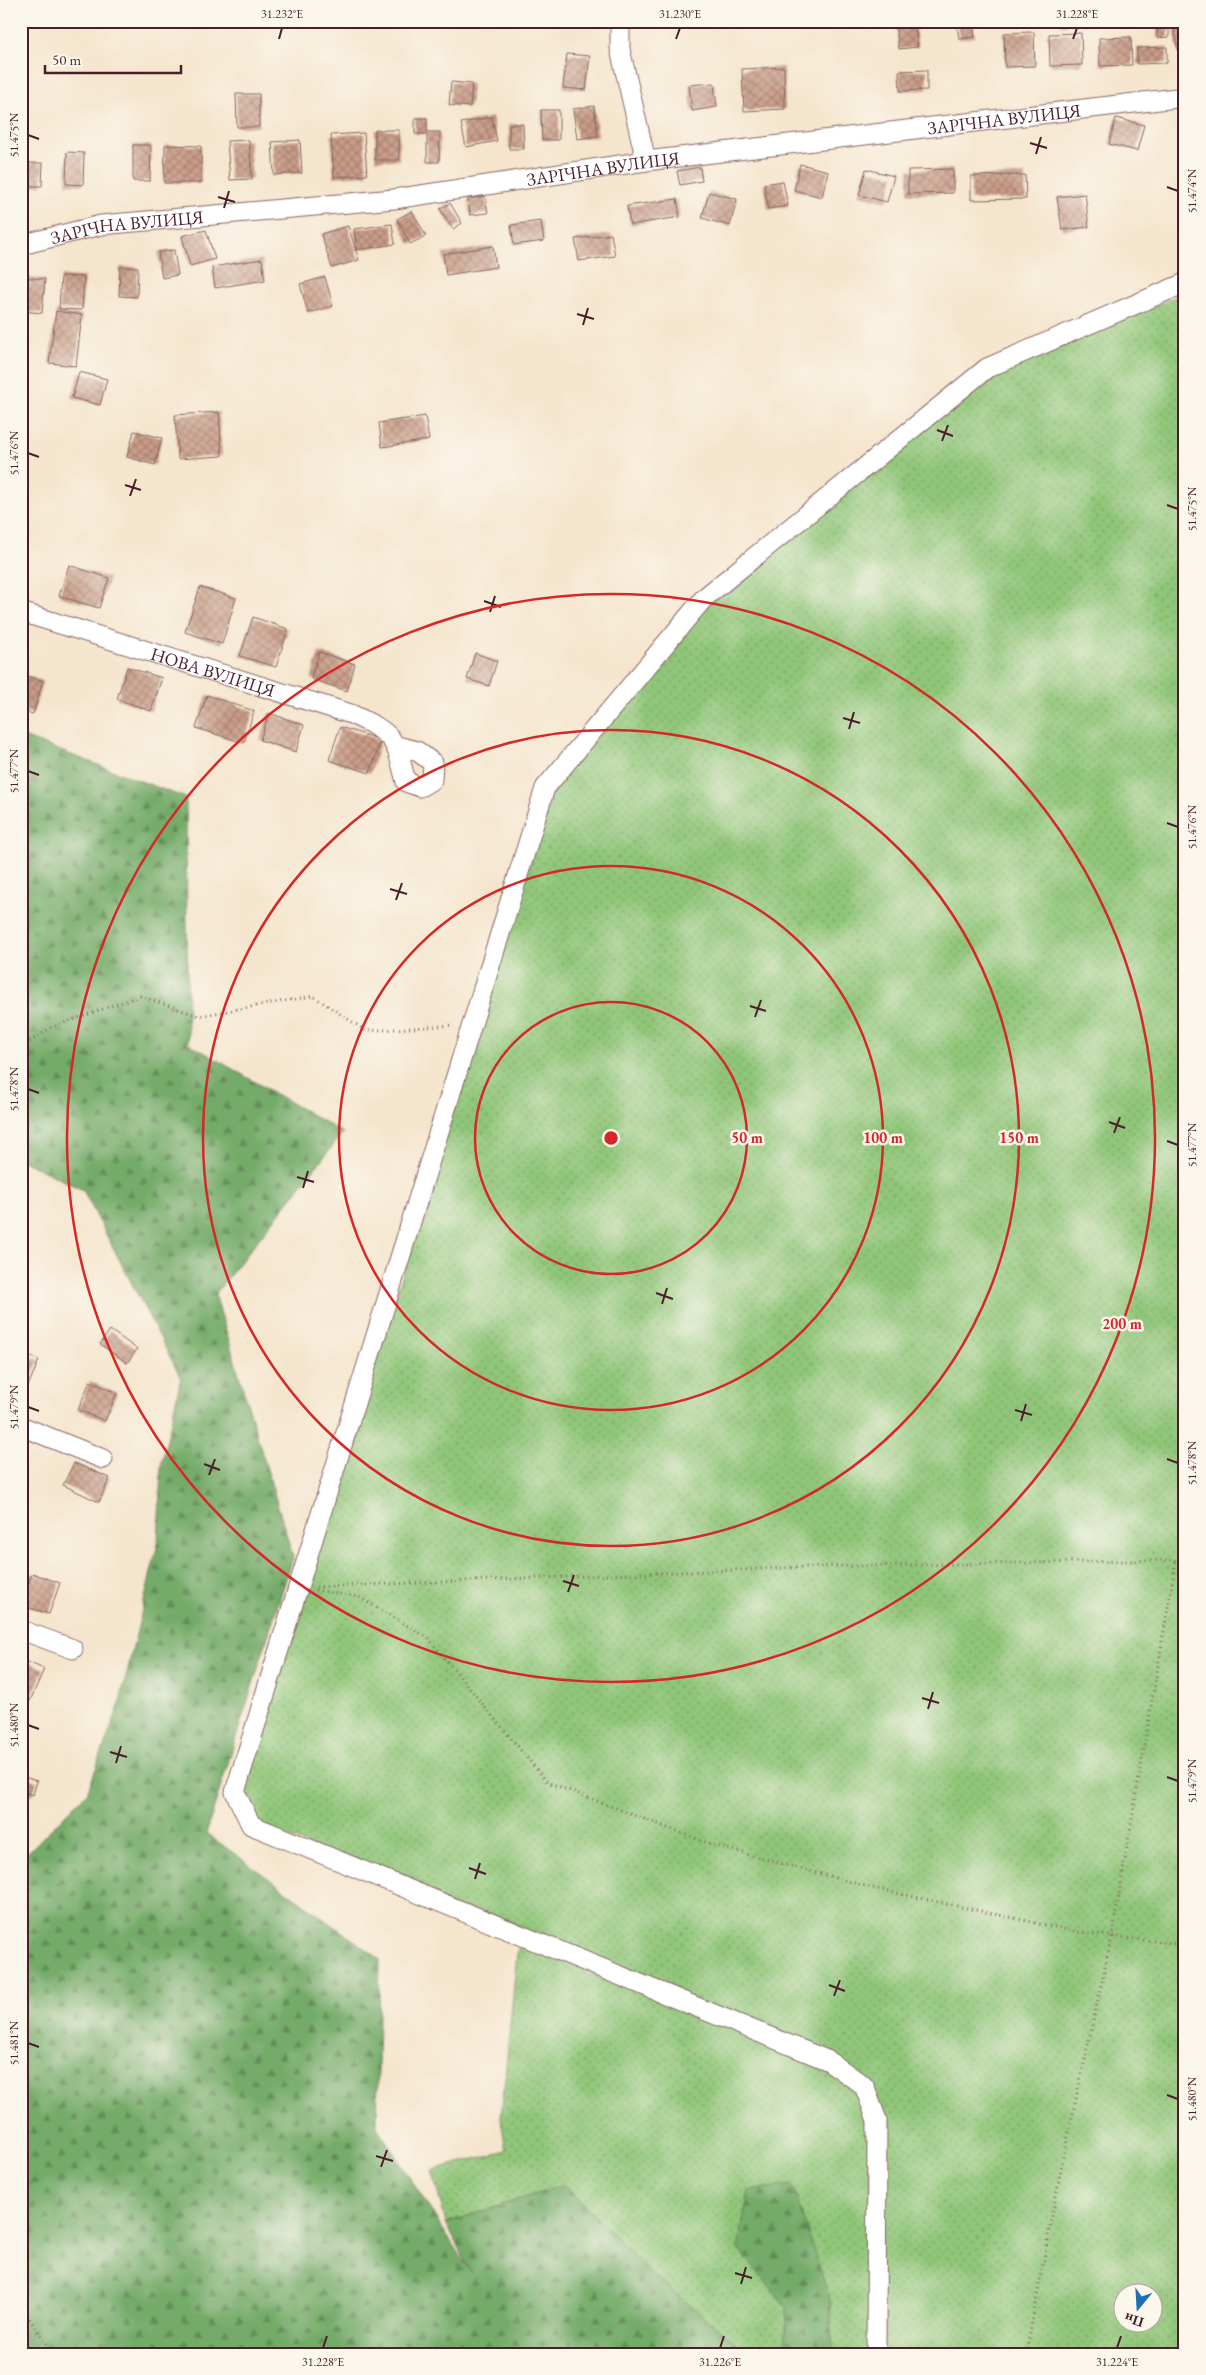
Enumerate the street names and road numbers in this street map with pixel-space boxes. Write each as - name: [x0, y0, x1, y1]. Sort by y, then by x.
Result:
- street label: ЗАРІЧНА ВУЛИЦЯ: [926, 98, 1082, 139]
- street label: ЗАРІЧНА ВУЛИЦЯ: [525, 146, 681, 190]
- street label: ЗАРІЧНА ВУЛИЦЯ: [48, 204, 204, 249]
- street label: НОВА ВУЛИЦЯ: [148, 641, 278, 701]

